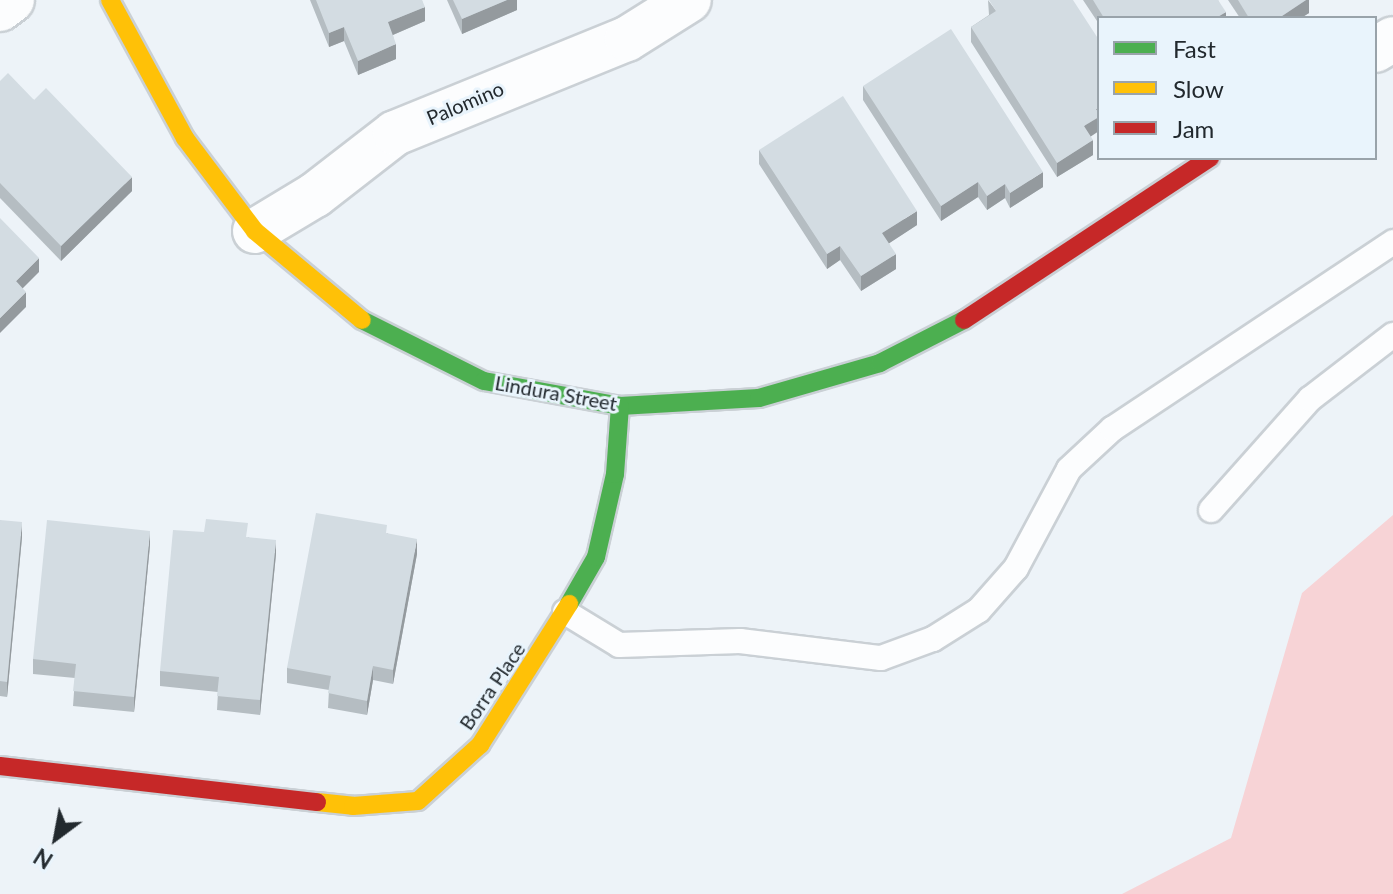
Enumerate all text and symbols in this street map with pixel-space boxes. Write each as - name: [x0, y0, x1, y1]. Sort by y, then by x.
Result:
- legend: [1097, 16, 1377, 160]
- text: Fast: [1173, 34, 1216, 63]
- text: Slow: [1173, 74, 1224, 103]
- street label: Palomino: [423, 76, 507, 130]
- text: Jam: [1173, 114, 1214, 143]
- street label: Lindura Street: [493, 370, 619, 416]
- street label: Borra Place: [454, 638, 530, 734]
- north arrow: [16, 798, 96, 878]
- text: N: [29, 843, 57, 875]

